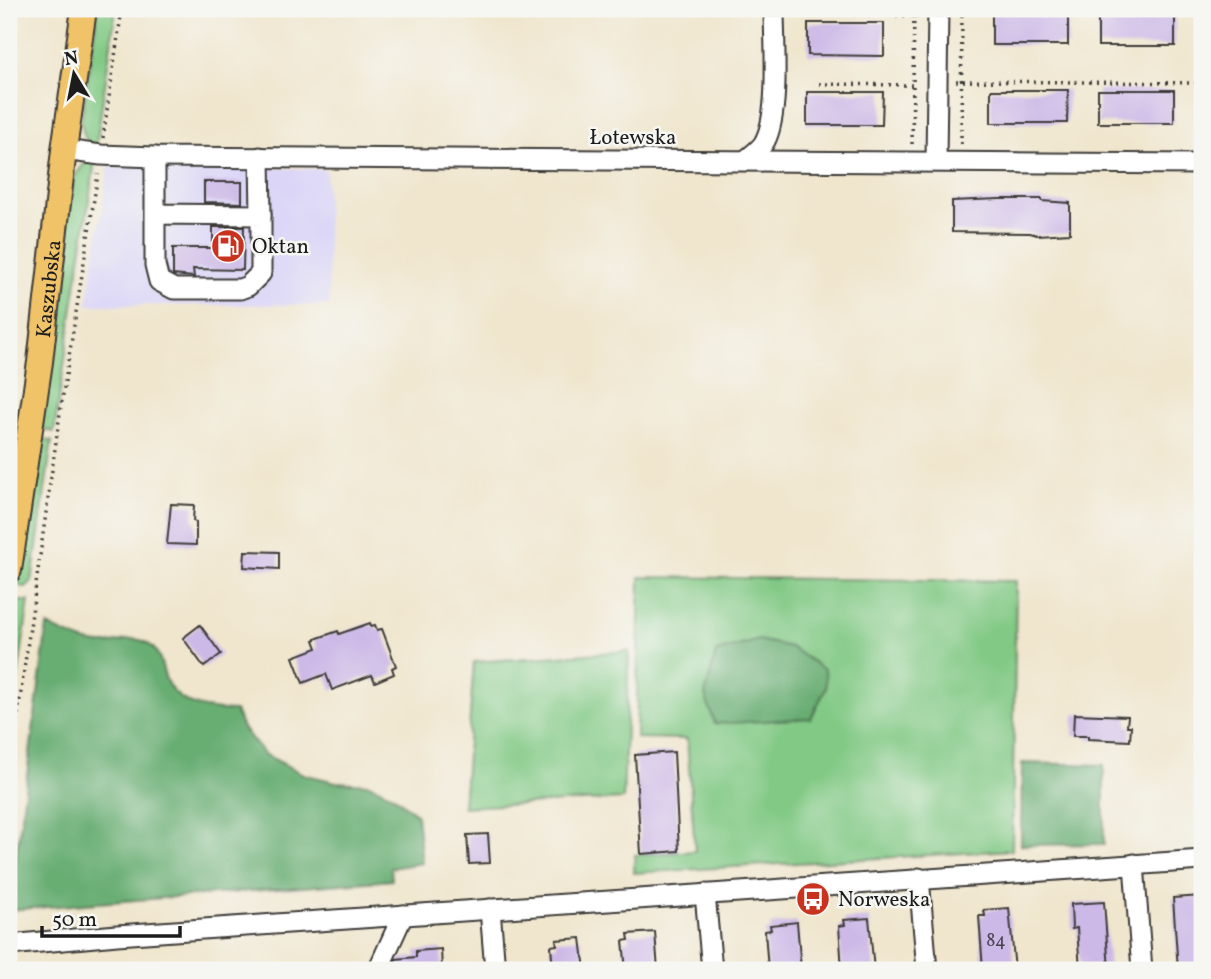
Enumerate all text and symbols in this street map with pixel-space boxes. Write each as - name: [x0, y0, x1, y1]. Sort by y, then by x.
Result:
- north arrow: [38, 38, 108, 108]
- text: N: [62, 45, 81, 73]
- street label: Łotewska: [590, 124, 676, 153]
- fuel station icon: Oktan: [209, 227, 247, 265]
- place label: Oktan: [252, 233, 309, 262]
- street label: Kaszubska: [30, 238, 70, 340]
- bus stop icon: Norweska: [794, 880, 832, 918]
- place label: Norweska: [838, 886, 930, 915]
- scale bar: [42, 895, 180, 939]
- text: 50 m: [52, 906, 97, 935]
- house number: 84: [986, 929, 1006, 954]

